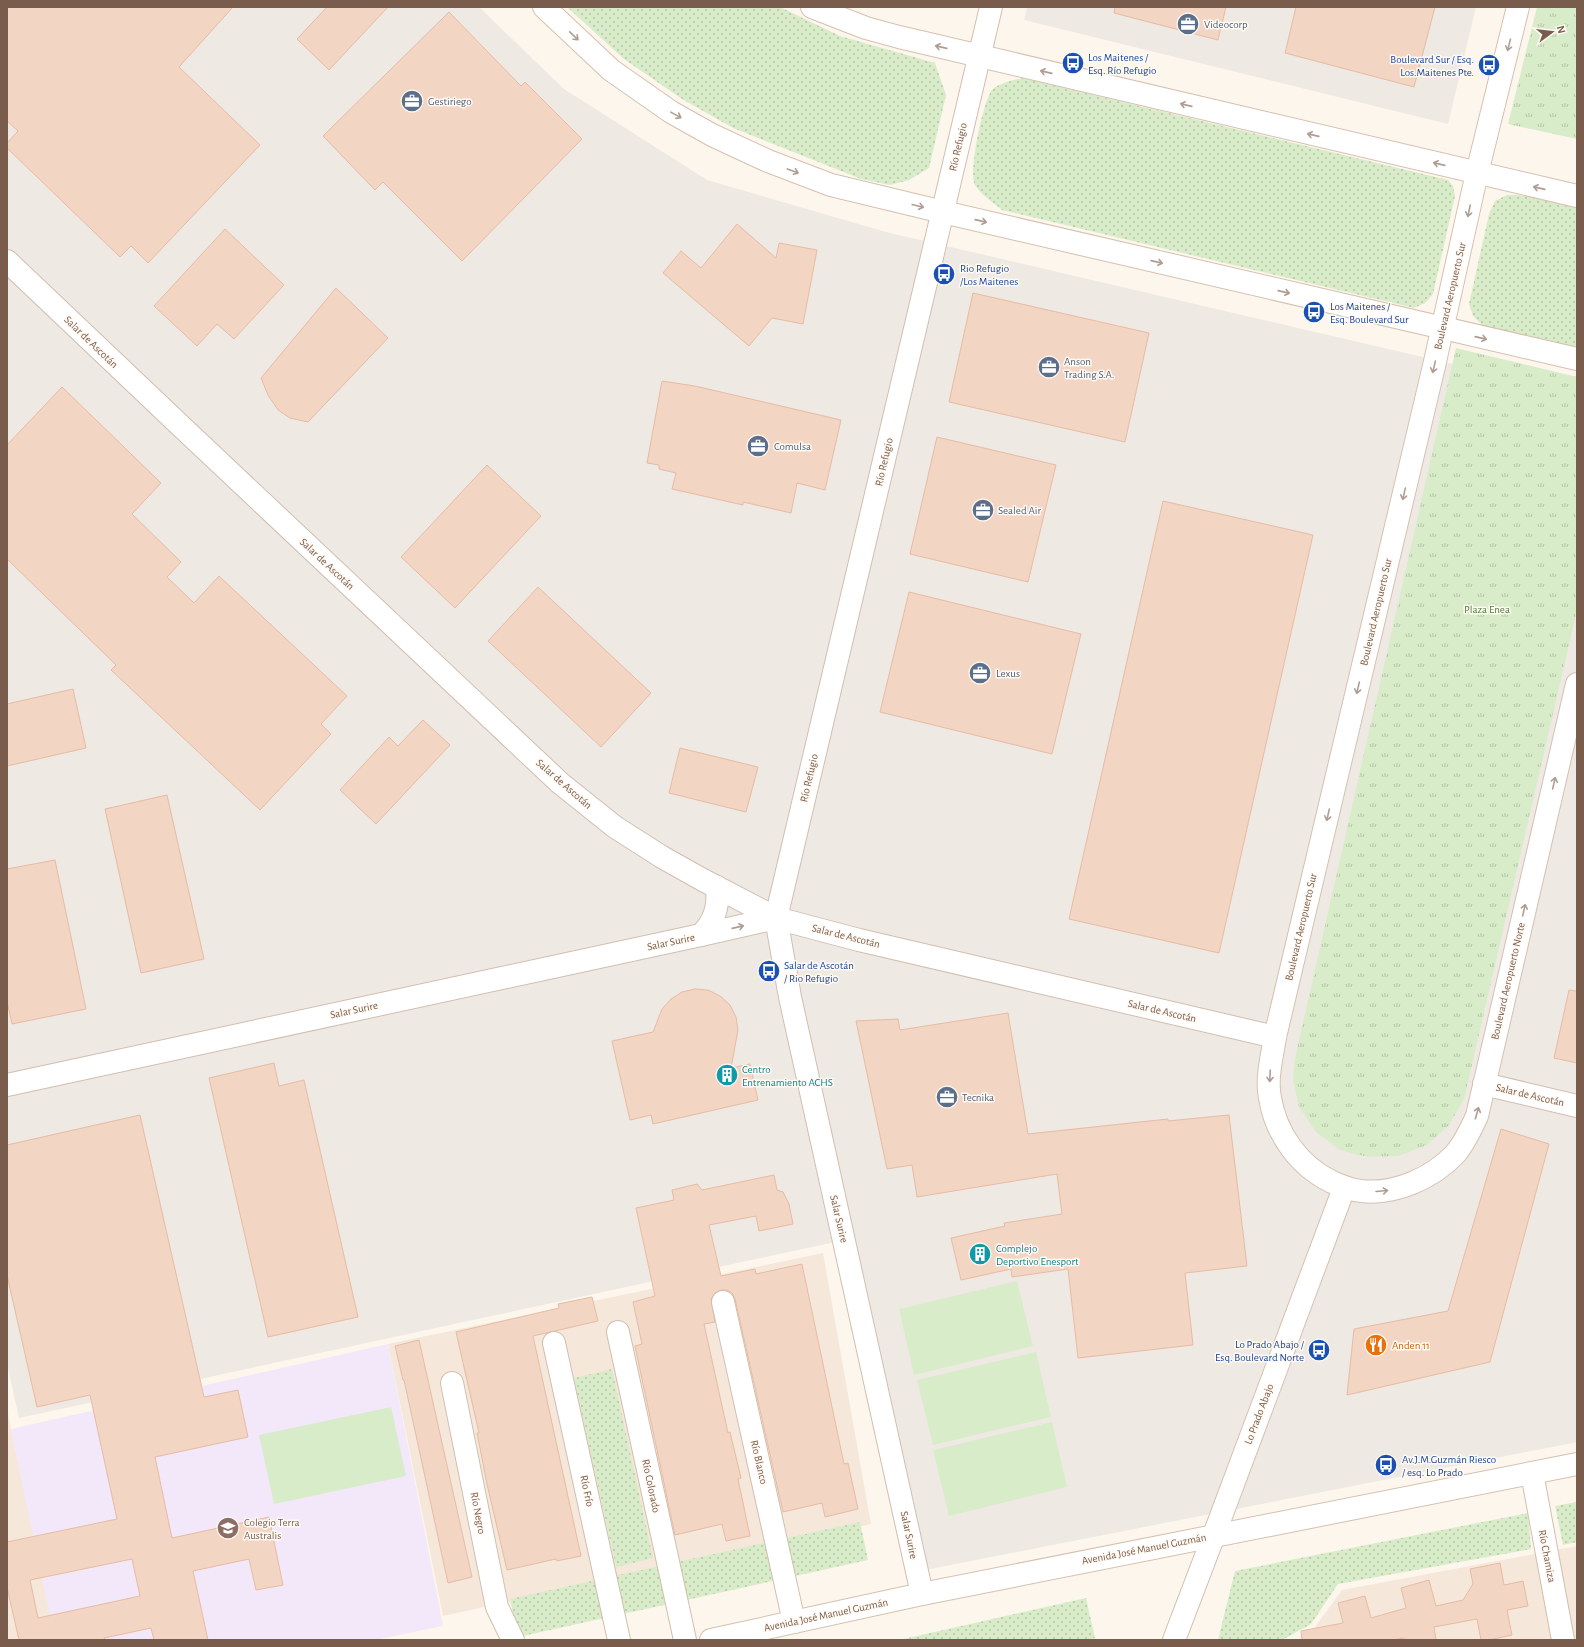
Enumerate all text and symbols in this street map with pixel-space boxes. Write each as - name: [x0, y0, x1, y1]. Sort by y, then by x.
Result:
- office icon: Videocorp: [1175, 11, 1201, 37]
- north arrow: [1532, 12, 1572, 52]
- place label: Videocorp: [1204, 19, 1248, 30]
- text: N: [1555, 24, 1567, 35]
- one-way arrow: [569, 31, 579, 40]
- one-way arrow: [1504, 38, 1512, 51]
- one-way arrow: [935, 43, 948, 50]
- bus stop icon: Los Maitenes / Esq. Río Refugio: [1060, 50, 1086, 76]
- place label: Los Maitenes / Esq. Río Refugio: [1088, 52, 1156, 76]
- bus stop icon: Boulevard Sur / Esq. Los.Maitenes Pte.: [1476, 52, 1502, 78]
- place label: Boulevard Sur / Esq. Los.Maitenes Pte.: [1390, 54, 1474, 78]
- one-way arrow: [1040, 67, 1053, 75]
- office icon: Gestiriego: [399, 88, 425, 114]
- place label: Gestiriego: [428, 96, 472, 107]
- one-way arrow: [1180, 100, 1193, 108]
- one-way arrow: [670, 111, 682, 119]
- street label: Río Refugio: [947, 122, 969, 172]
- one-way arrow: [1307, 130, 1320, 138]
- one-way arrow: [1433, 160, 1446, 168]
- one-way arrow: [787, 167, 799, 175]
- one-way arrow: [1533, 183, 1546, 191]
- one-way arrow: [911, 203, 924, 211]
- one-way arrow: [1464, 205, 1472, 218]
- one-way arrow: [974, 218, 987, 226]
- street label: Boulevard Aeropuerto Sur: [1432, 241, 1468, 351]
- one-way arrow: [1151, 259, 1164, 267]
- bus stop icon: Rio Refugio /Los Maitenes: [931, 261, 957, 287]
- place label: Rio Refugio /Los Maitenes: [960, 263, 1018, 287]
- one-way arrow: [1277, 288, 1290, 296]
- bus stop icon: Los Maitenes / Esq. Boulevard Sur: [1301, 299, 1327, 325]
- place label: Los Maitenes / Esq. Boulevard Sur: [1330, 301, 1409, 325]
- street label: Salar de Ascotán: [62, 314, 120, 370]
- one-way arrow: [1474, 334, 1487, 342]
- office icon: Anson Trading S.A.: [1036, 354, 1062, 380]
- place label: Anson Trading S.A.: [1064, 356, 1114, 380]
- one-way arrow: [1430, 360, 1438, 373]
- office icon: Comulsa: [745, 433, 771, 459]
- street label: Río Refugio: [873, 437, 895, 487]
- place label: Comulsa: [774, 441, 811, 452]
- one-way arrow: [1400, 487, 1408, 500]
- office icon: Sealed Air: [970, 497, 996, 523]
- place label: Sealed Air: [998, 505, 1041, 516]
- street label: Salar de Ascotán: [298, 536, 356, 592]
- street label: Boulevard Aeropuerto Sur: [1358, 557, 1394, 667]
- park label: Plaza Enea: [1464, 604, 1510, 615]
- office icon: Lexus: [967, 660, 993, 686]
- place label: Lexus: [996, 668, 1020, 679]
- one-way arrow: [1354, 682, 1361, 695]
- street label: Río Refugio: [798, 753, 820, 803]
- street label: Salar de Ascotán: [534, 757, 594, 811]
- one-way arrow: [1551, 777, 1558, 790]
- one-way arrow: [1324, 808, 1331, 821]
- street label: Boulevard Aeropuerto Sur: [1283, 872, 1319, 982]
- one-way arrow: [1521, 904, 1529, 917]
- street label: Boulevard Aeropuerto Norte: [1489, 921, 1527, 1041]
- one-way arrow: [732, 922, 745, 930]
- street label: Salar de Ascotán: [811, 922, 881, 950]
- street label: Salar Surire: [646, 932, 696, 952]
- bus stop icon: Salar de Ascotán / Rio Refugio: [756, 958, 782, 984]
- place label: Salar de Ascotán / Rio Refugio: [784, 960, 854, 984]
- street label: Salar de Ascotán: [1127, 998, 1197, 1024]
- street label: Salar Surire: [329, 1000, 379, 1020]
- building icon: Centro Entrenamiento ACHS: [714, 1062, 740, 1088]
- place label: Centro Entrenamiento ACHS: [742, 1064, 833, 1088]
- one-way arrow: [1266, 1069, 1273, 1082]
- street label: Salar de Ascotán: [1495, 1082, 1565, 1108]
- office icon: Tecnika: [934, 1084, 960, 1110]
- place label: Tecnika: [962, 1092, 994, 1103]
- one-way arrow: [1474, 1106, 1481, 1119]
- one-way arrow: [1376, 1187, 1389, 1195]
- street label: Salar Surire: [828, 1194, 850, 1244]
- building icon: Complejo Deportivo Enesport: [967, 1241, 993, 1267]
- place label: Complejo Deportivo Enesport: [996, 1243, 1079, 1267]
- restaurant icon: Anden 11: [1363, 1332, 1389, 1358]
- bus stop icon: Lo Prado Abajo / Esq. Boulevard Norte: [1306, 1337, 1332, 1363]
- place label: Lo Prado Abajo / Esq. Boulevard Norte: [1215, 1339, 1305, 1363]
- place label: Anden 11: [1392, 1340, 1430, 1351]
- street label: Lo Prado Abajo: [1242, 1382, 1276, 1446]
- street label: Río Blanco: [749, 1439, 769, 1485]
- bus stop icon: Av.J.M.Guzmán Riesco / esq. Lo Prado: [1373, 1452, 1399, 1478]
- place label: Av.J.M.Guzmán Riesco / esq. Lo Prado: [1402, 1454, 1496, 1478]
- street label: Río Colorado: [640, 1458, 662, 1514]
- street label: Río Frío: [578, 1474, 596, 1508]
- street label: Río Negro: [469, 1491, 487, 1535]
- street label: Salar Surire: [899, 1510, 919, 1560]
- school or university icon: Colegio Terra Australis: [215, 1515, 241, 1541]
- place label: Colegio Terra Australis: [244, 1517, 300, 1541]
- street label: Río Chamiza: [1536, 1529, 1558, 1583]
- street label: Avenida José Manuel Guzmán: [1081, 1532, 1207, 1566]
- street label: Avenida José Manuel Guzmán: [763, 1596, 889, 1634]

